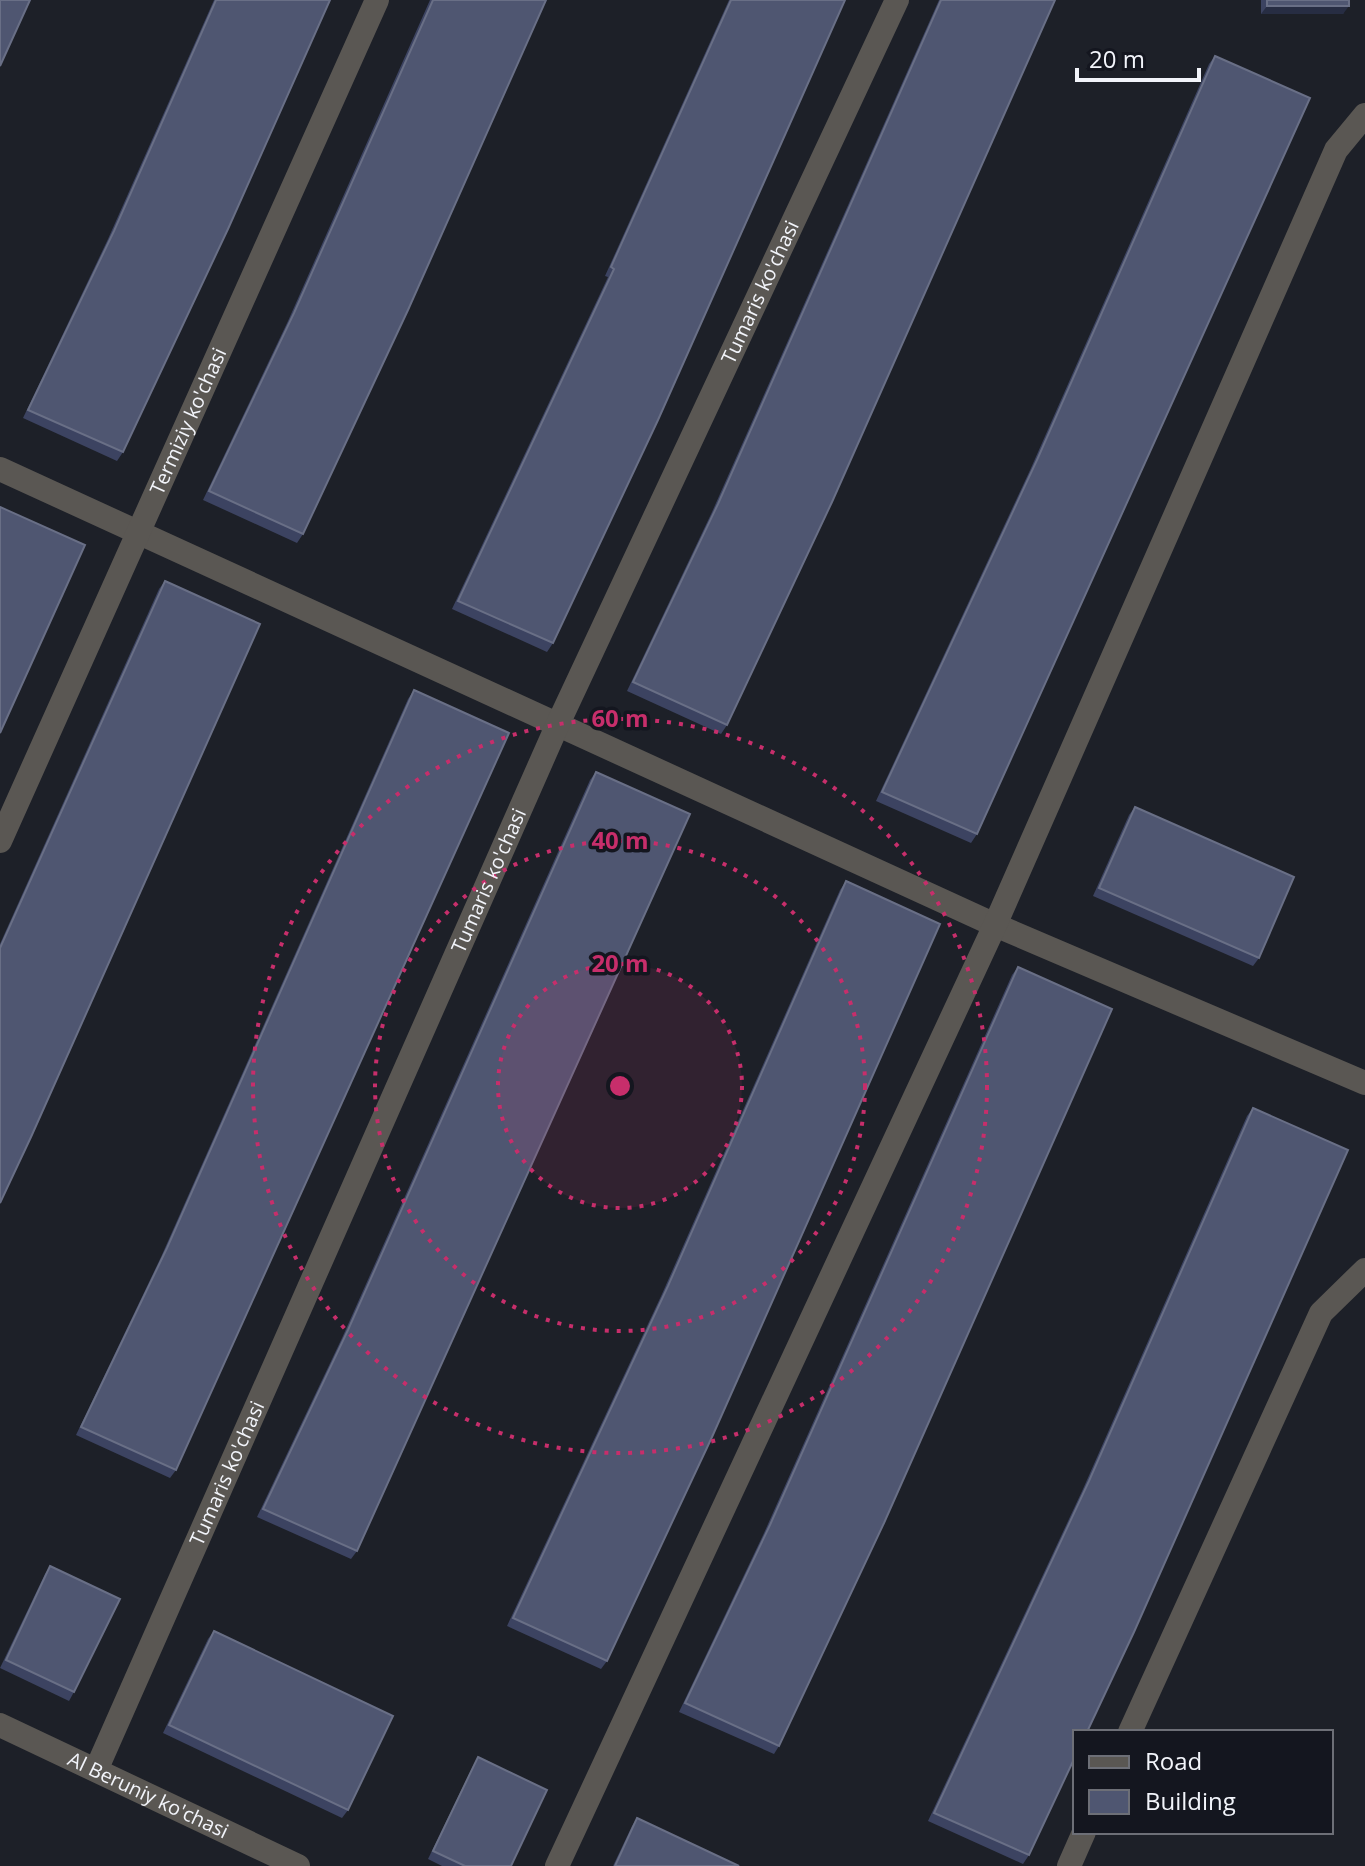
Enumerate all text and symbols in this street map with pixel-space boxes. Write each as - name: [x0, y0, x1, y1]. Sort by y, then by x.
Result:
- scale bar: [1077, 32, 1199, 82]
- text: 20 m: [1089, 42, 1145, 75]
- street label: Tumaris ko'chasi: [715, 216, 805, 368]
- street label: Termiziy ko'chasi: [143, 343, 232, 499]
- text: 60 m: [591, 701, 649, 734]
- street label: Tumaris ko'chasi: [445, 804, 532, 957]
- text: 40 m: [591, 823, 649, 856]
- text: 20 m: [591, 946, 649, 979]
- centre of rings: [606, 1072, 634, 1100]
- street label: Tumaris ko'chasi: [183, 1397, 270, 1550]
- legend: [1073, 1730, 1333, 1834]
- text: Road: [1145, 1744, 1202, 1777]
- street label: Al Beruniy ko'chasi: [64, 1745, 233, 1844]
- text: Building: [1145, 1784, 1236, 1817]

